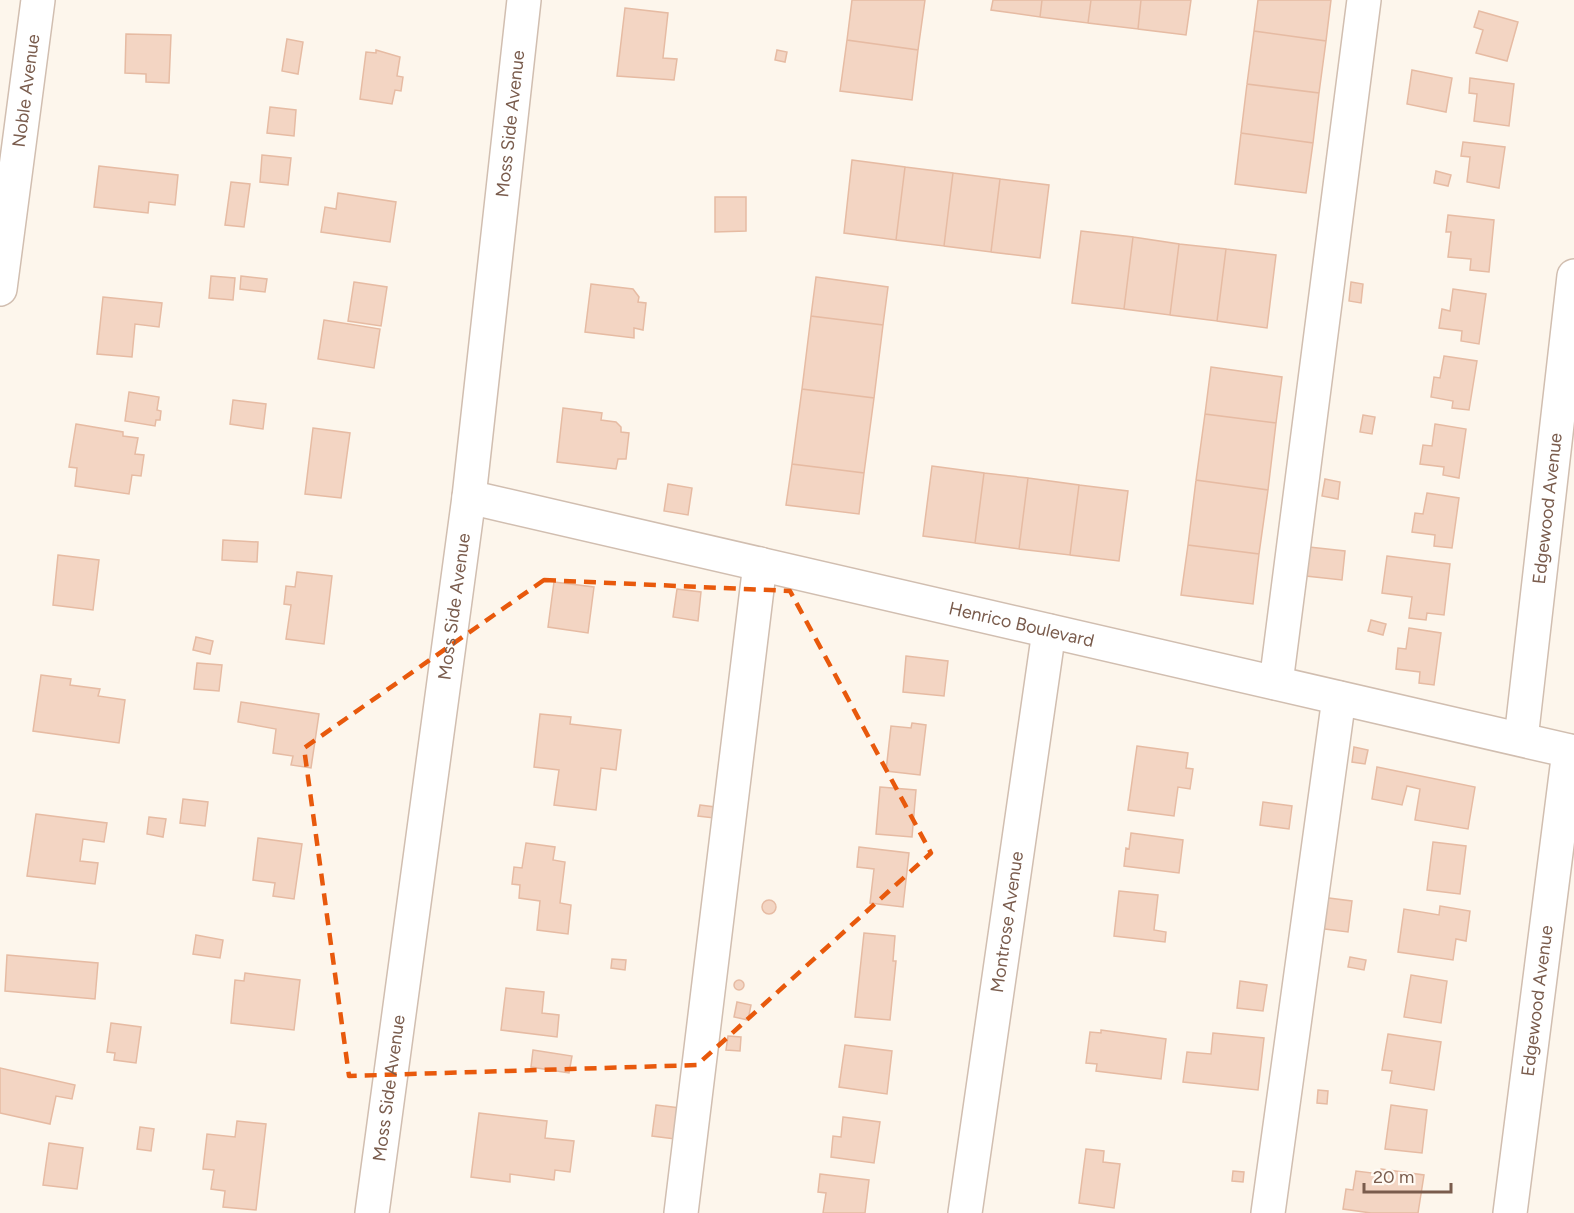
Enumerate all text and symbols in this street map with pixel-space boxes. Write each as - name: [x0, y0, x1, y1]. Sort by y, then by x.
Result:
- street label: Noble Avenue: [8, 33, 44, 149]
- street label: Moss Side Avenue: [491, 49, 529, 199]
- street label: Edgewood Avenue: [1528, 432, 1567, 585]
- street label: Moss Side Avenue: [433, 532, 475, 681]
- street label: Henrico Boulevard: [947, 597, 1096, 652]
- street label: Montrose Avenue: [986, 850, 1028, 994]
- street label: Edgewood Avenue: [1517, 924, 1558, 1078]
- street label: Moss Side Avenue: [368, 1013, 410, 1163]
- scale bar: [1364, 1156, 1451, 1194]
- text: 20 m: [1373, 1166, 1414, 1188]

